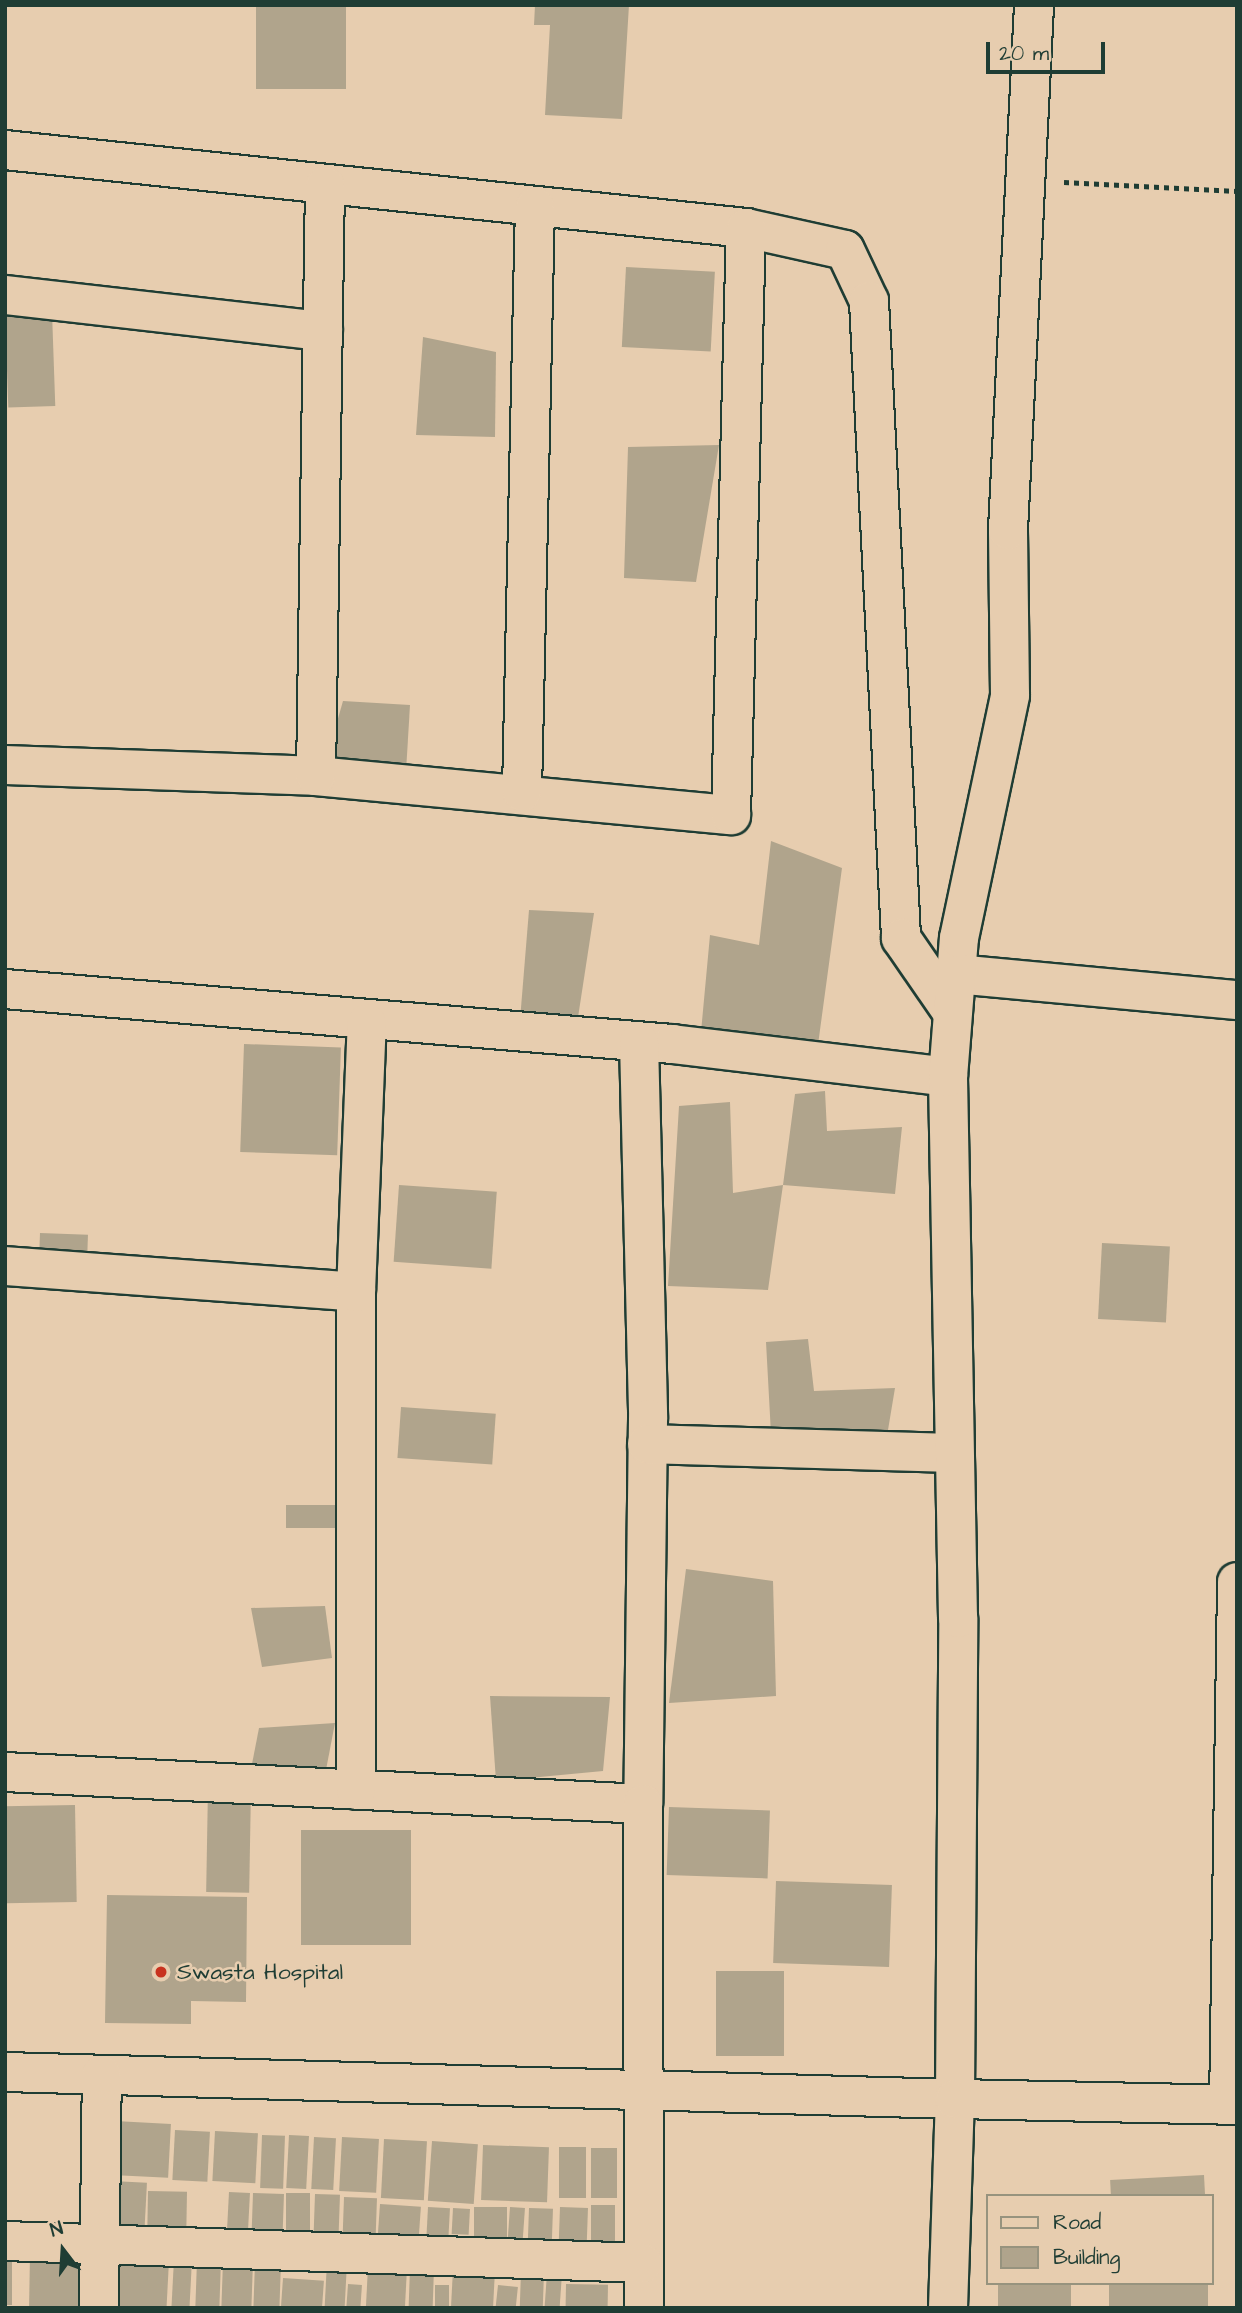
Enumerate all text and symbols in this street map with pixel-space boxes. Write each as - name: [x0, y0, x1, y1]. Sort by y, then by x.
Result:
- scale bar: [990, 28, 1109, 72]
- text: 20 m: [999, 39, 1049, 68]
- place label: Swasta Hospital: [177, 1958, 343, 1986]
- marker: Swasta Hospital: [151, 1962, 171, 1982]
- legend: [986, 2194, 1214, 2285]
- text: Road: [1053, 2208, 1101, 2237]
- north arrow: [28, 2215, 98, 2285]
- text: N: [47, 2215, 66, 2244]
- text: Building: [1053, 2243, 1120, 2272]

